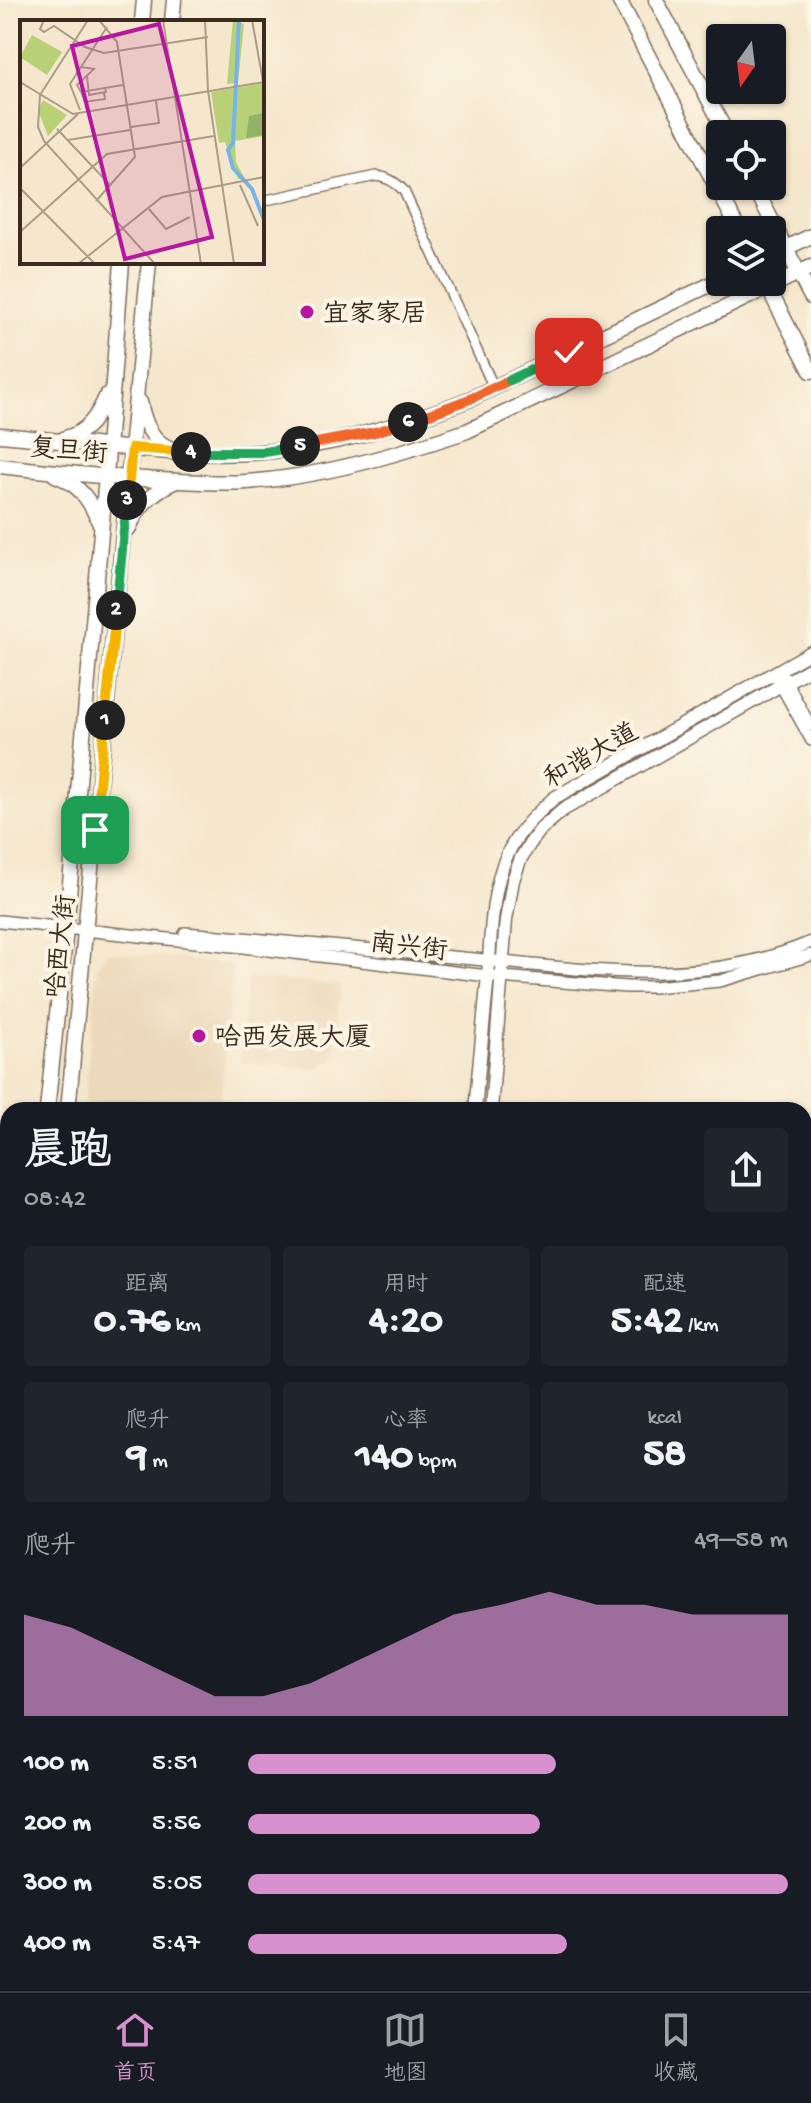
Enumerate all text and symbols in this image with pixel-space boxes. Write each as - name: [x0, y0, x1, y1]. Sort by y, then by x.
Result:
- inset map: [20, 20, 264, 264]
- north arrow: [706, 24, 786, 104]
- map controls: [706, 24, 786, 296]
- button: locate: [706, 120, 786, 200]
- button: layers: [706, 216, 786, 296]
- place label: 宜家家居: [323, 300, 427, 332]
- marker: 宜家家居: [298, 303, 316, 321]
- pin: [535, 318, 603, 386]
- icon: check: [547, 330, 591, 374]
- pin: 6: [388, 402, 428, 442]
- text: 6: [402, 409, 414, 435]
- pin: 5: [280, 426, 320, 466]
- pin: 4: [171, 432, 211, 472]
- street label: 复旦街: [28, 433, 109, 472]
- text: 5: [294, 433, 306, 459]
- text: 4: [186, 439, 196, 465]
- pin: 3: [107, 480, 147, 520]
- text: 3: [121, 487, 133, 513]
- pin: 2: [96, 590, 136, 630]
- text: 2: [111, 597, 121, 623]
- pin: 1: [85, 700, 125, 740]
- text: 1: [101, 707, 109, 733]
- street label: 和谐大道: [538, 717, 645, 797]
- pin: [61, 796, 129, 864]
- icon: arrive: [73, 808, 117, 852]
- street label: 哈西大街: [41, 893, 84, 1000]
- street label: 南兴街: [368, 927, 449, 970]
- place label: 哈西发展大厦: [215, 1023, 371, 1056]
- marker: 哈西发展大厦: [190, 1027, 208, 1045]
- button: share: [704, 1128, 788, 1212]
- text: 晨跑: [24, 1129, 112, 1181]
- text: 08:42: [24, 1185, 86, 1216]
- text: 距离: [125, 1273, 169, 1299]
- text: 用时: [384, 1273, 428, 1299]
- text: 配速: [643, 1273, 687, 1299]
- text: 0.76: [94, 1299, 170, 1346]
- text: 4:20: [369, 1299, 443, 1346]
- text: 5:42: [611, 1299, 683, 1346]
- text: km: [170, 1313, 201, 1339]
- text: /km: [683, 1313, 719, 1339]
- text: kcal: [647, 1406, 682, 1432]
- text: 爬升: [125, 1409, 169, 1435]
- text: 心率: [384, 1409, 428, 1435]
- text: 58: [643, 1432, 686, 1479]
- text: 9: [127, 1435, 147, 1482]
- text: 140: [355, 1435, 413, 1482]
- text: m: [147, 1449, 168, 1475]
- text: bpm: [413, 1449, 457, 1475]
- text: 49–58 m: [694, 1526, 788, 1557]
- text: 爬升: [24, 1533, 76, 1564]
- text: 100 m: [24, 1749, 89, 1780]
- text: 5:51: [152, 1749, 198, 1780]
- text: 200 m: [24, 1809, 91, 1840]
- text: 5:56: [152, 1809, 201, 1840]
- text: 300 m: [24, 1869, 92, 1900]
- text: 5:05: [152, 1869, 202, 1900]
- text: 400 m: [24, 1929, 90, 1960]
- text: 5:47: [152, 1929, 200, 1960]
- tab: 首页: [113, 2008, 157, 2088]
- tab: 地图: [383, 2008, 428, 2088]
- tab: 收藏: [654, 2008, 698, 2088]

